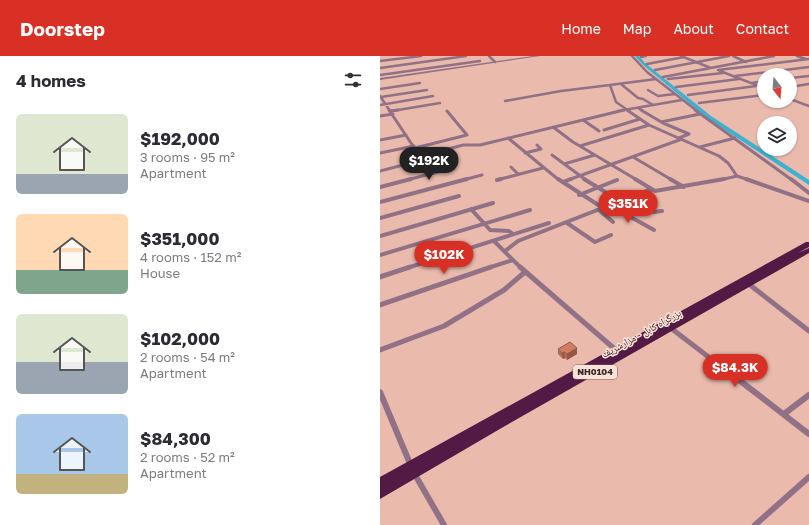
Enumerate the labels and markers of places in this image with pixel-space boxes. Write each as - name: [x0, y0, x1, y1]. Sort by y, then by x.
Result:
- pin: $192K: [401, 147, 457, 181]
- pin: $351K: [600, 190, 656, 224]
- pin: $102K: [416, 241, 472, 275]
- pin: $84.3K: [702, 354, 768, 388]

